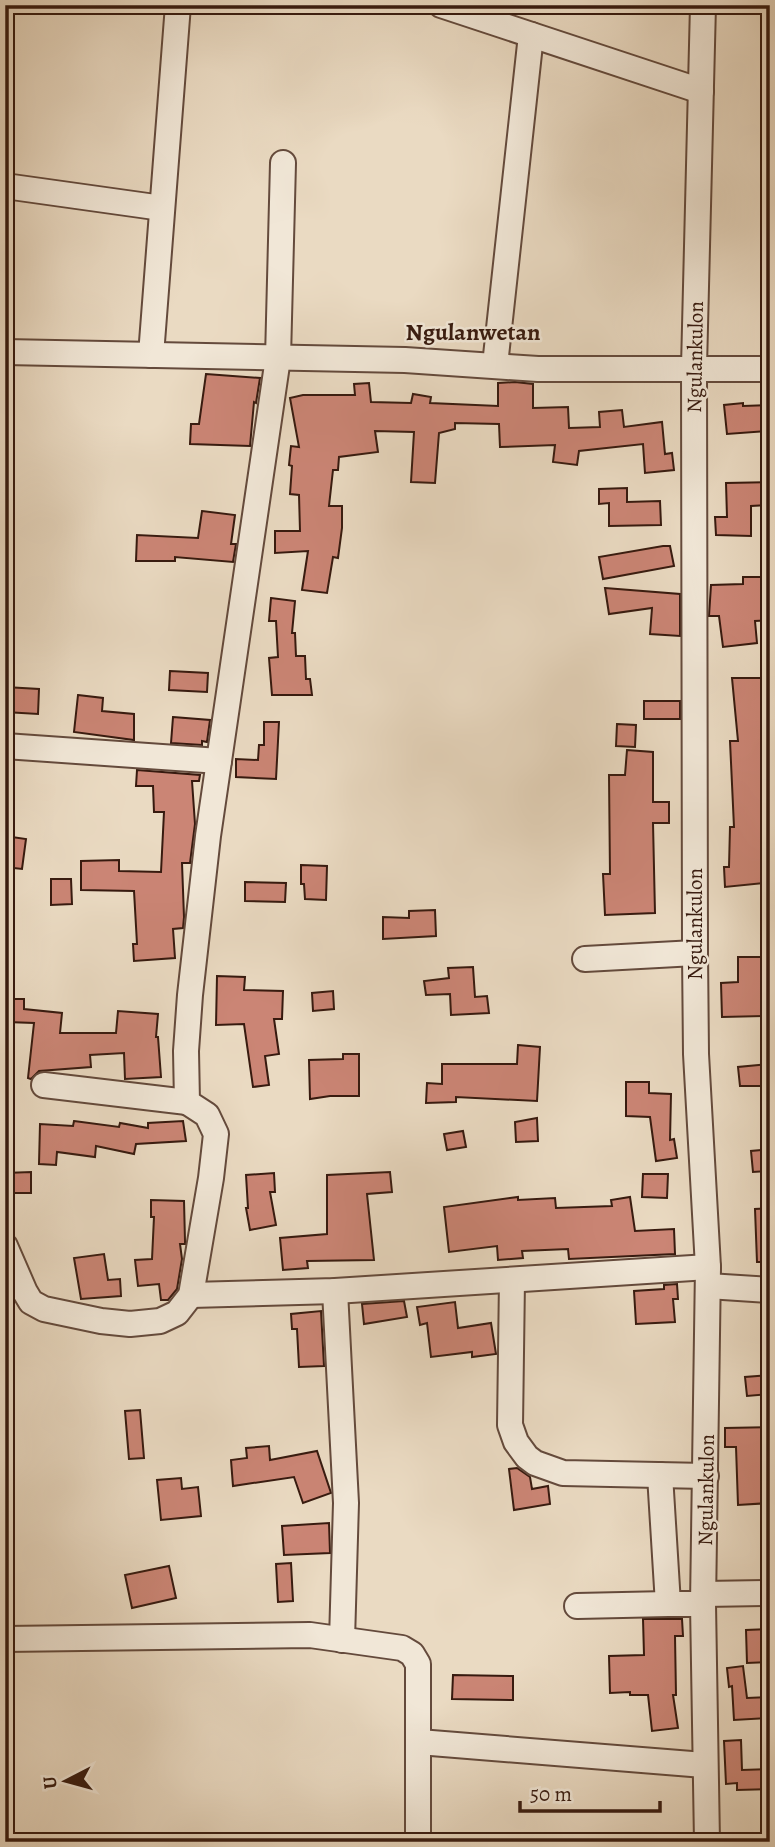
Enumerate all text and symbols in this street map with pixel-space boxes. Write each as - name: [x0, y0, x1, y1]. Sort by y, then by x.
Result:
- street label: Ngulankulon: [680, 301, 710, 413]
- district label: Ngulanwetan: [405, 316, 541, 348]
- street label: Ngulankulon: [681, 868, 709, 980]
- street label: Ngulankulon: [691, 1434, 721, 1546]
- north arrow: [32, 1745, 102, 1815]
- scale bar: [520, 1770, 660, 1814]
- text: U: [36, 1775, 64, 1790]
- text: 50 m: [530, 1780, 572, 1808]

